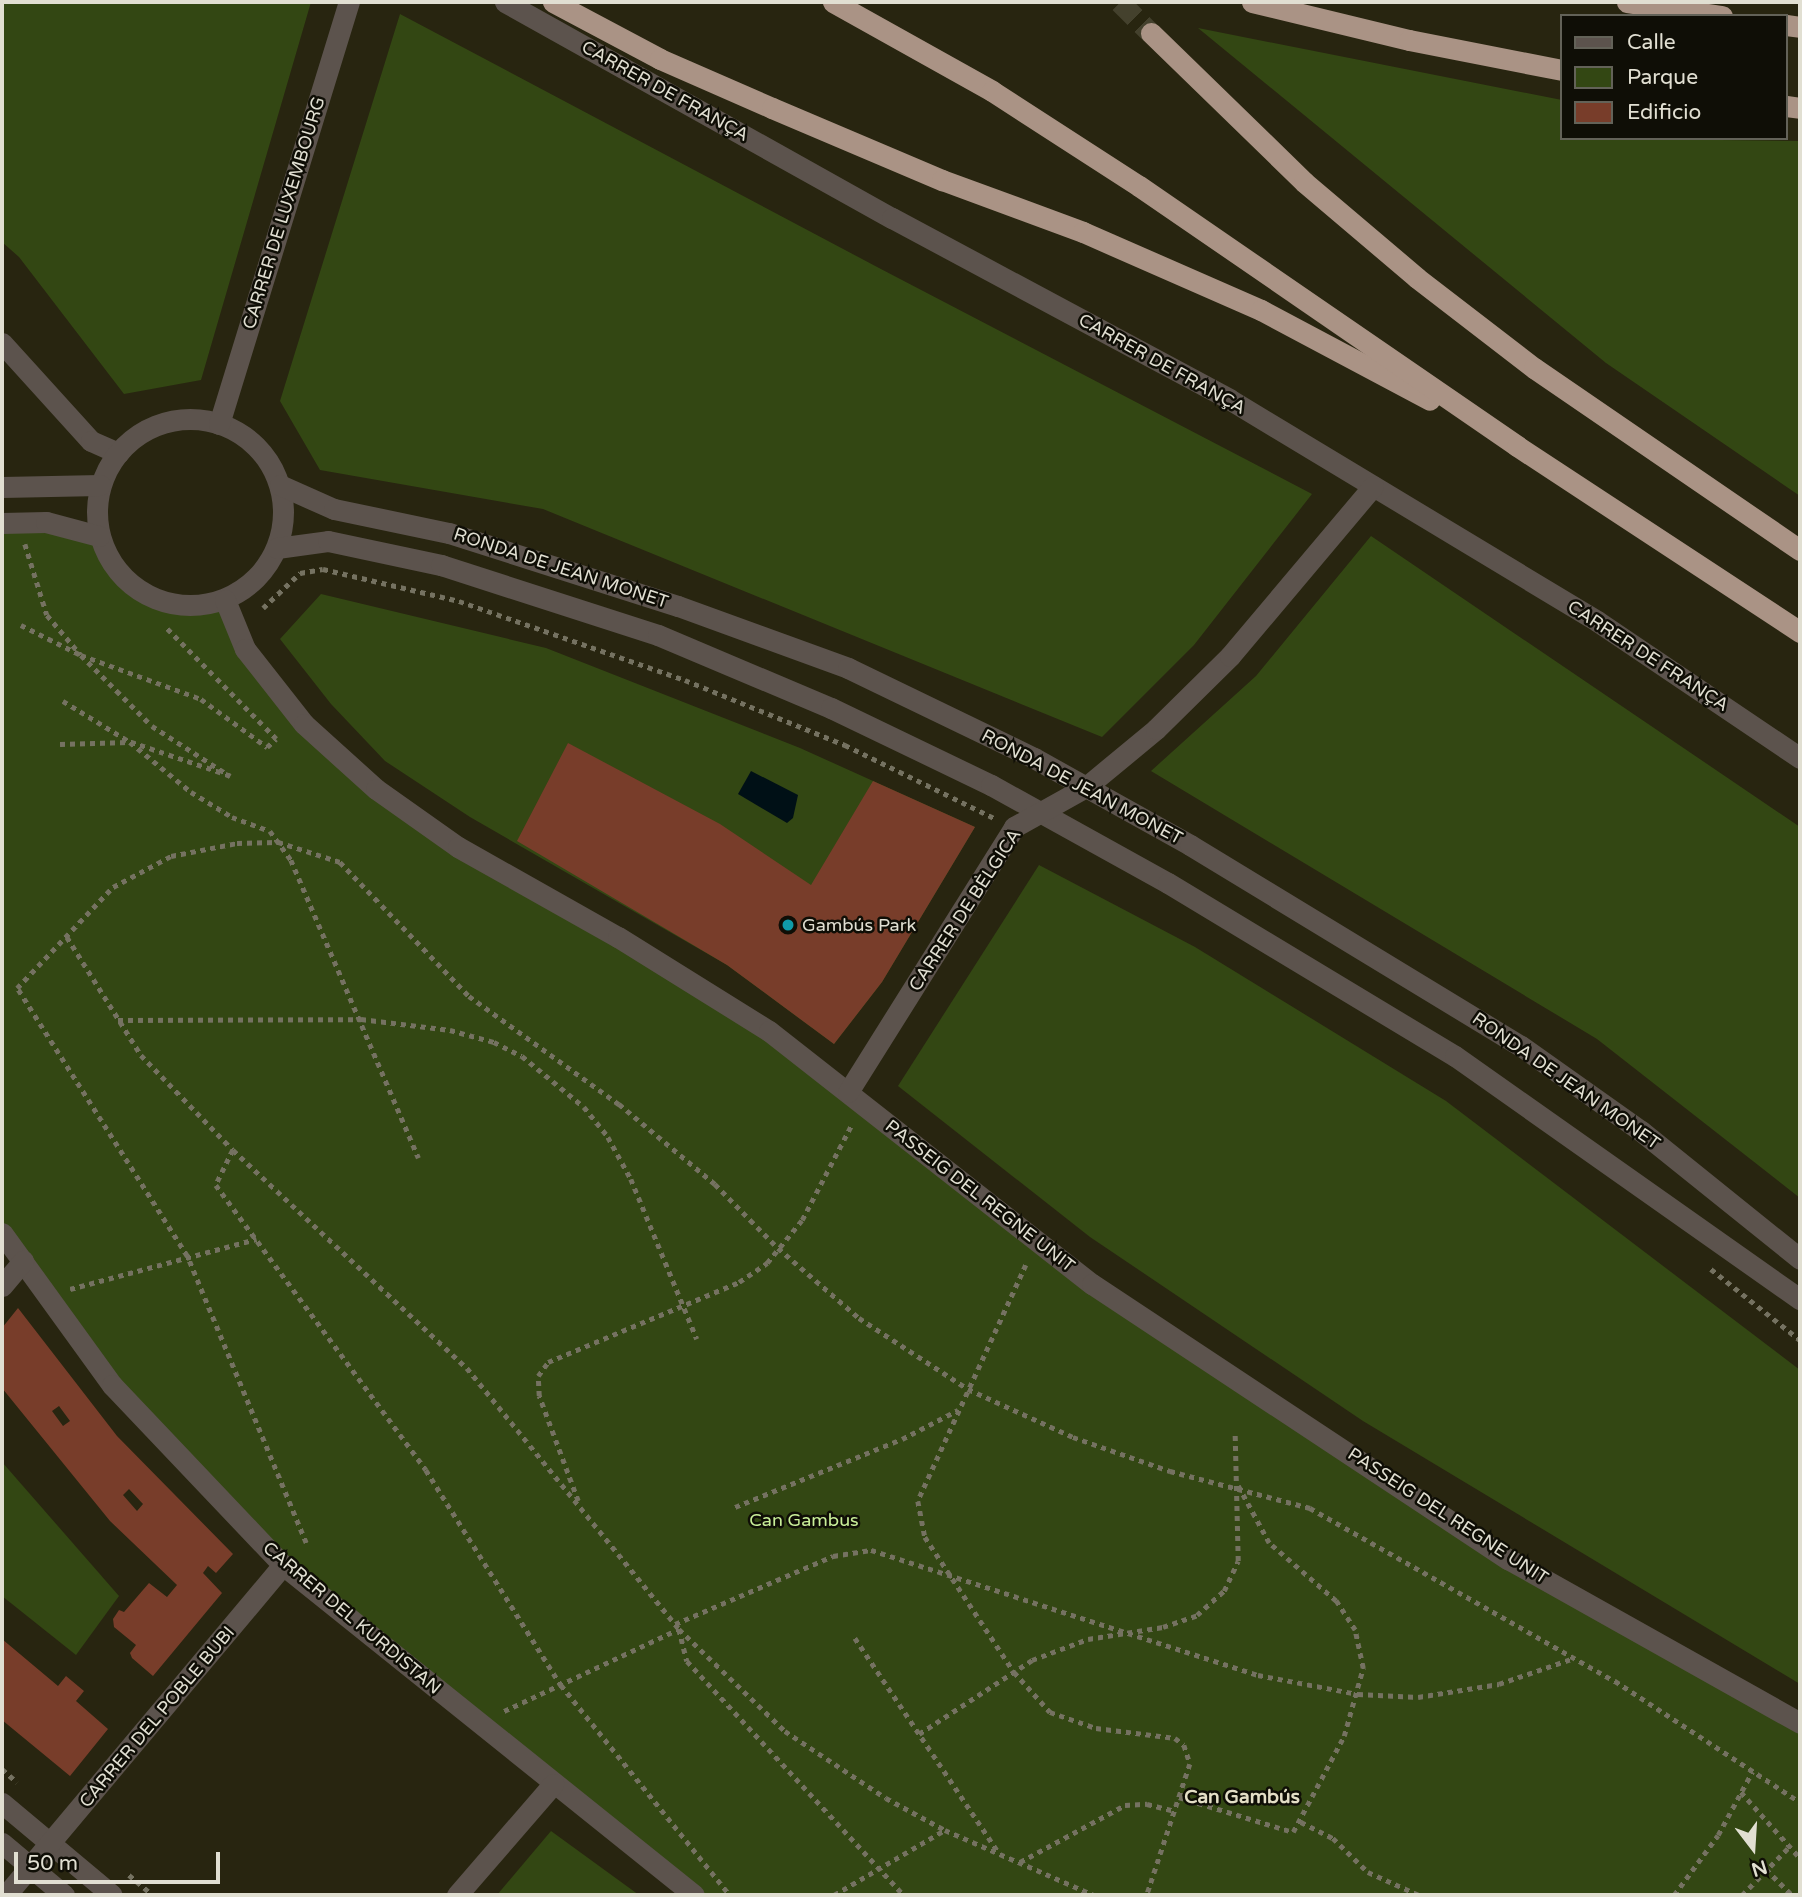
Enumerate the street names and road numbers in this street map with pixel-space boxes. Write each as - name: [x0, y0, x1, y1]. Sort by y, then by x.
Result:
- street label: CARRER DE FRANÇA: [578, 36, 752, 146]
- street label: CARRER DE LUXEMBOURG: [238, 94, 330, 332]
- street label: CARRER DE FRANÇA: [1075, 309, 1249, 419]
- street label: RONDA DE JEAN MONET: [451, 523, 671, 613]
- street label: CARRER DE FRANÇA: [1563, 596, 1733, 716]
- street label: RONDA DE JEAN MONET: [978, 725, 1186, 849]
- street label: CARRER DE BÈLGICA: [904, 825, 1026, 995]
- street label: RONDA DE JEAN MONET: [1468, 1008, 1664, 1154]
- street label: PASSEIG DEL REGNE UNIT: [881, 1115, 1079, 1277]
- street label: PASSEIG DEL REGNE UNIT: [1344, 1443, 1552, 1589]
- street label: CARRER DEL KURDISTAN: [259, 1537, 445, 1699]
- street label: CARRER DEL POBLE BUBI: [75, 1622, 239, 1812]

